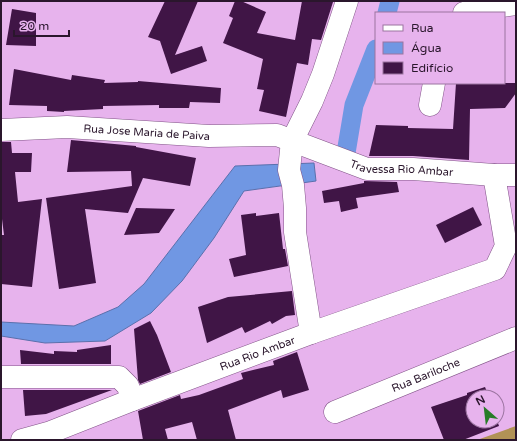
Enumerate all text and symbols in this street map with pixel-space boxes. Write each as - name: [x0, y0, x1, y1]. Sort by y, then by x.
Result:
- scale bar: [14, 12, 69, 38]
- legend: [375, 12, 505, 84]
- text: 20 m: [20, 19, 49, 33]
- text: Rua: [411, 21, 434, 35]
- text: Água: [411, 41, 441, 55]
- text: Edifício: [411, 61, 453, 75]
- street label: Rua Jose Maria de Paiva: [83, 122, 210, 143]
- street label: Travessa Rio Ambar: [348, 157, 454, 179]
- street label: Rua Rio Ambar: [218, 333, 298, 374]
- street label: Rua Bariloche: [390, 356, 462, 395]
- north arrow: [465, 389, 505, 429]
- text: N: [474, 393, 487, 408]

